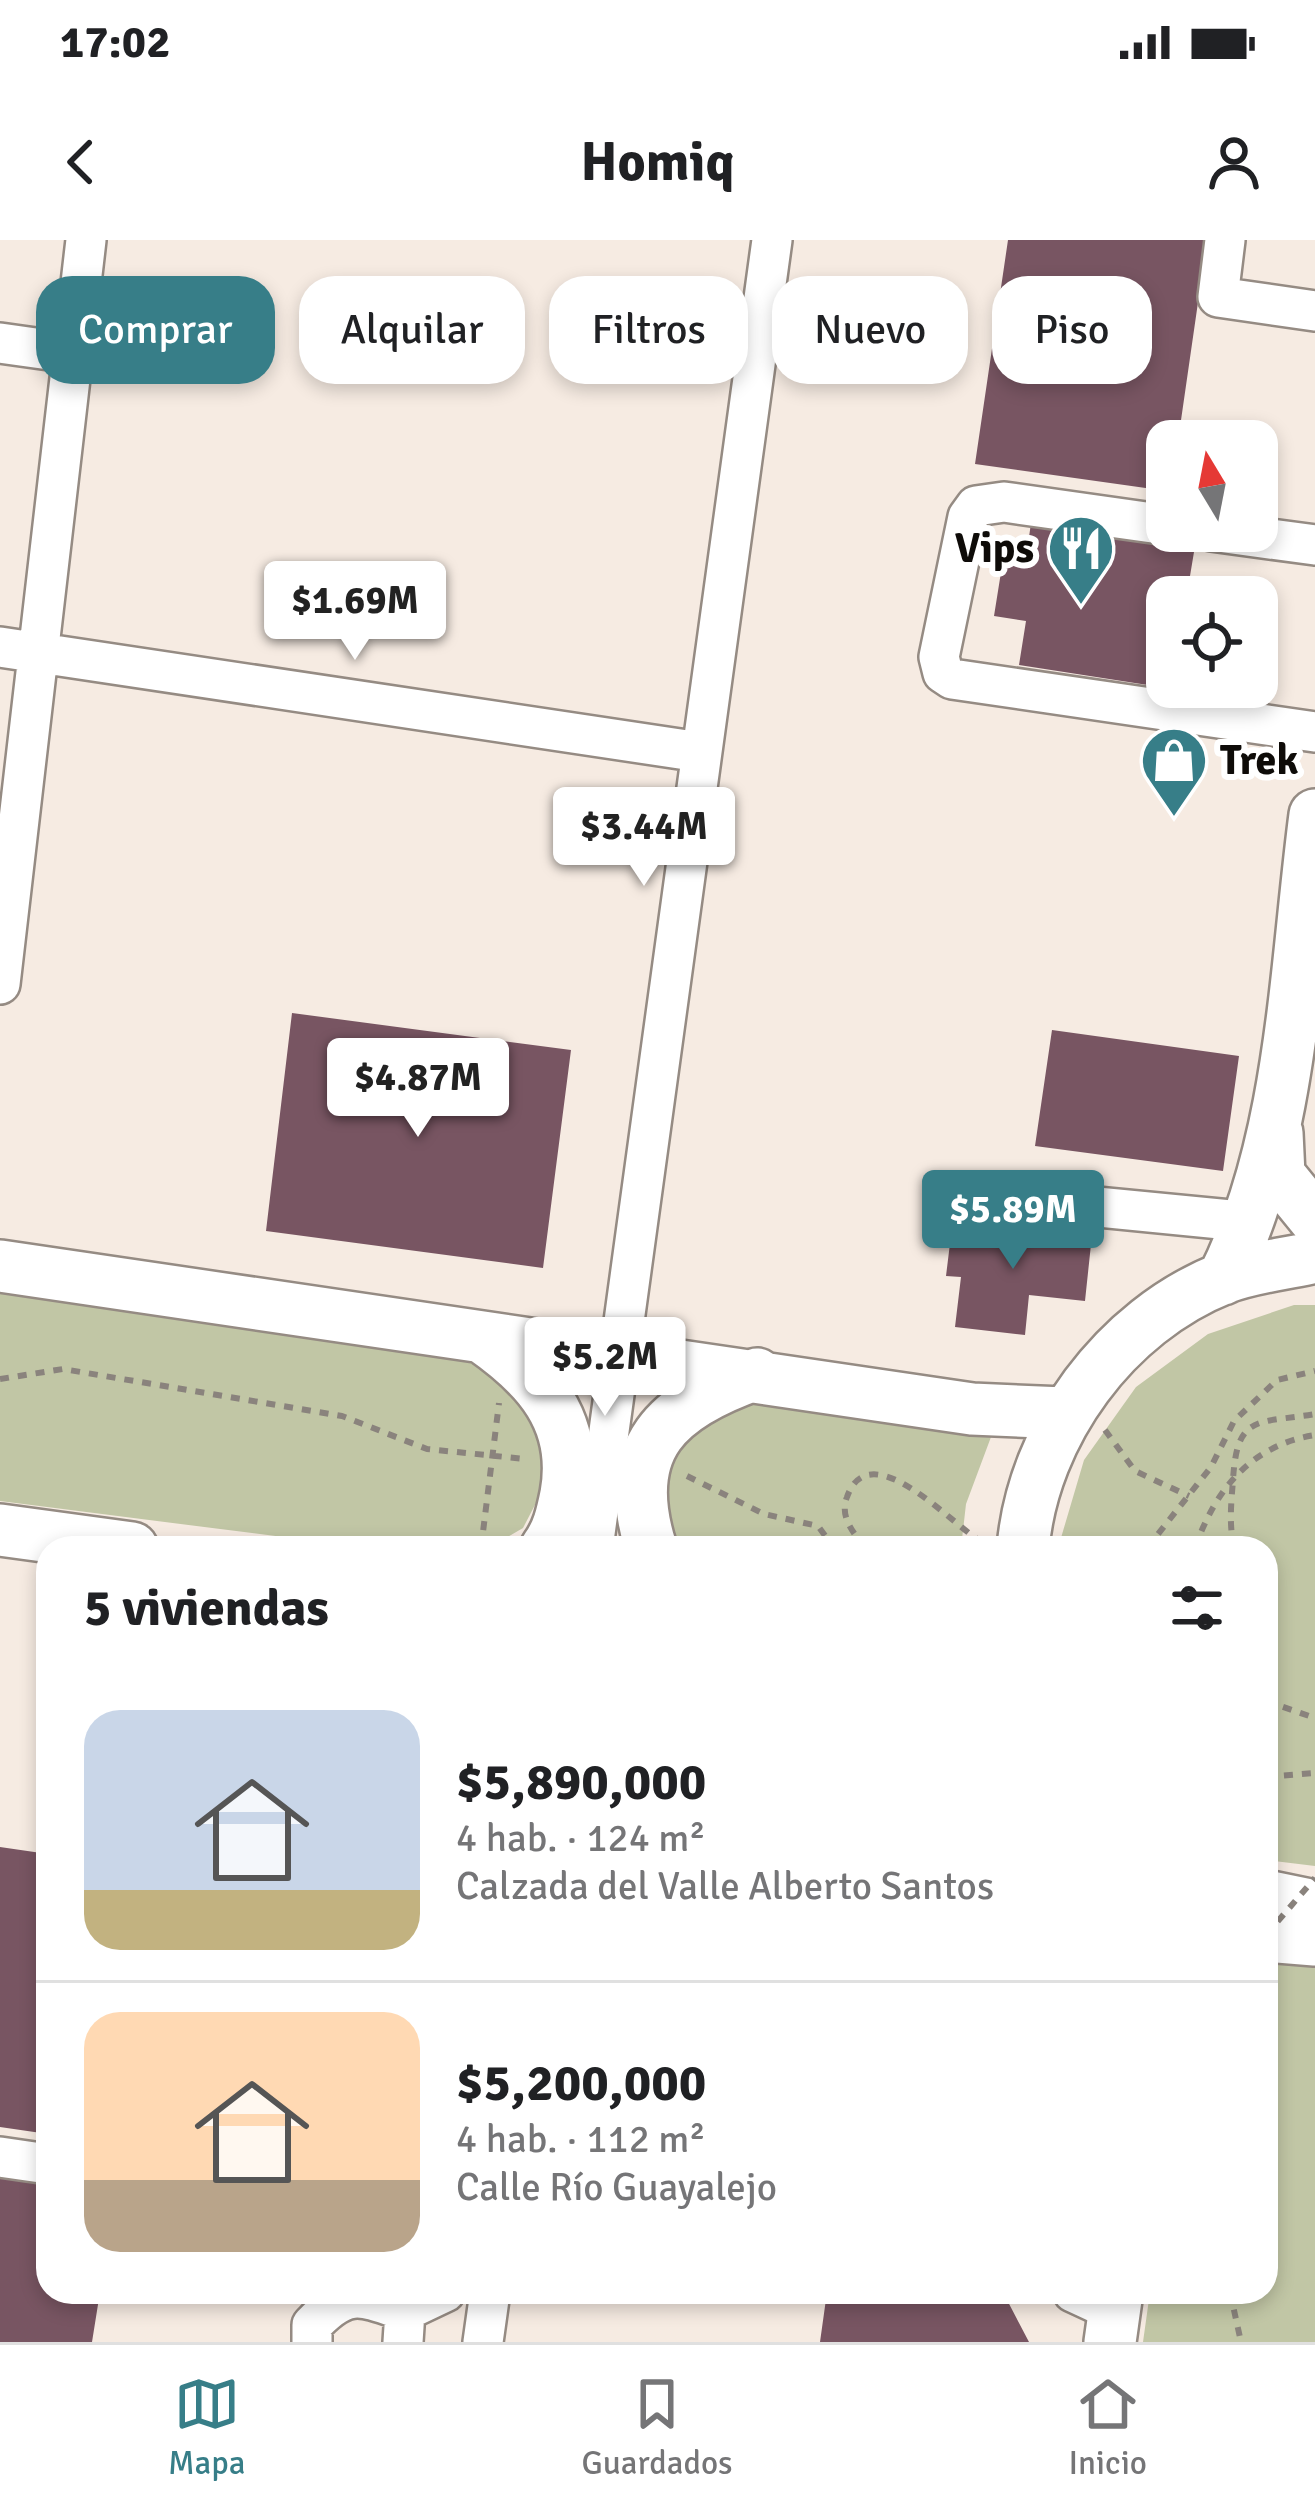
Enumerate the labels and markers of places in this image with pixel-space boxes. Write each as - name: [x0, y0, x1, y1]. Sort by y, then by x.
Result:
- restaurant icon: Vips: [1046, 513, 1116, 607]
- place label: Vips: [955, 523, 1034, 574]
- pin: $1.69M: [257, 561, 453, 663]
- shop icon: Trek: [1139, 725, 1209, 819]
- place label: Trek: [1220, 735, 1298, 786]
- pin: $3.44M: [546, 787, 742, 889]
- pin: $4.87M: [320, 1038, 516, 1140]
- pin: $5.89M: [915, 1170, 1111, 1272]
- pin: $5.2M: [521, 1317, 689, 1419]

